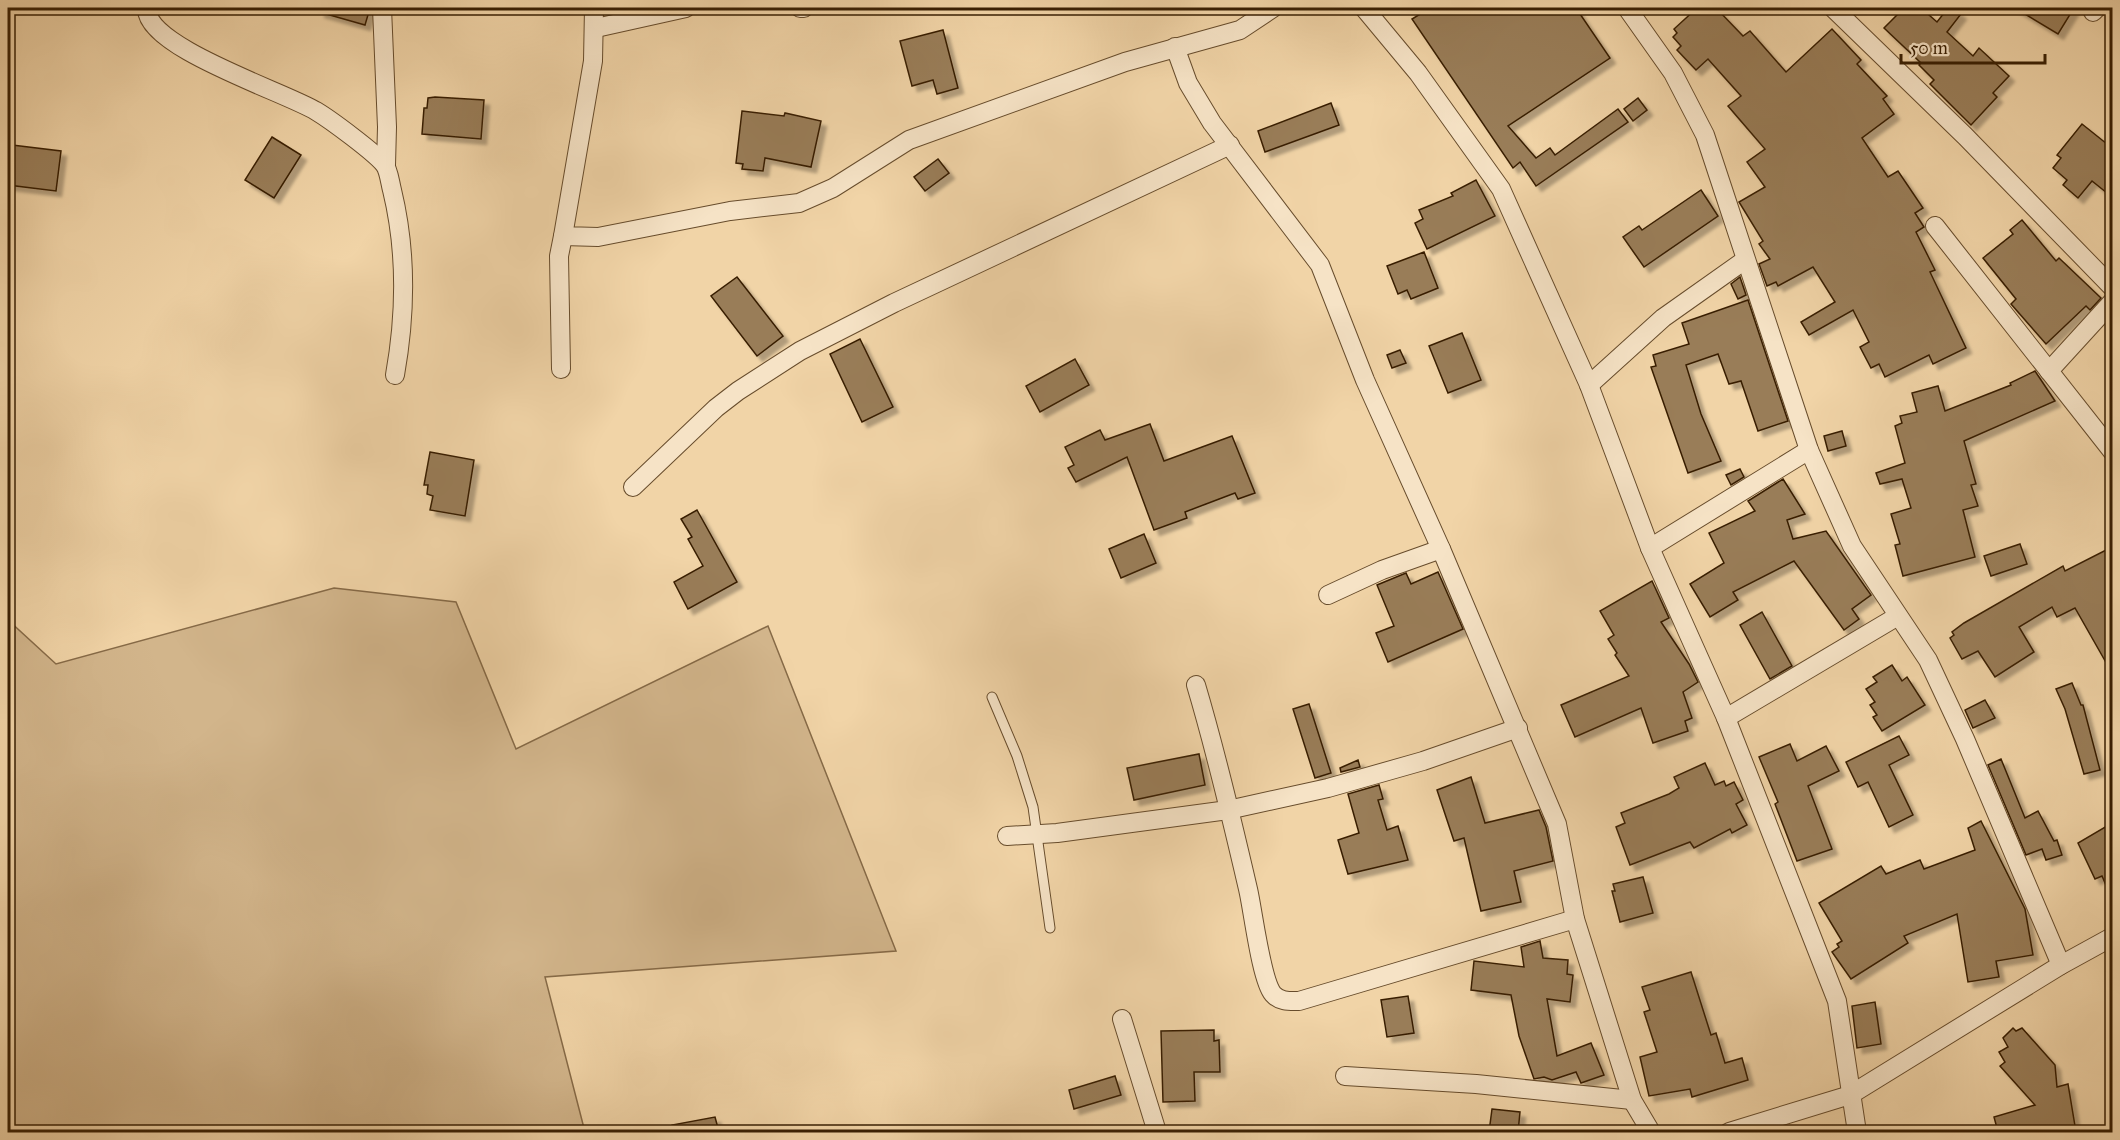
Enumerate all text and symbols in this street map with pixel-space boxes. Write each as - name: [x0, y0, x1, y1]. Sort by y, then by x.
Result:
- scale bar: [1901, 27, 2045, 65]
- text: 50 m: [1910, 37, 1948, 59]

